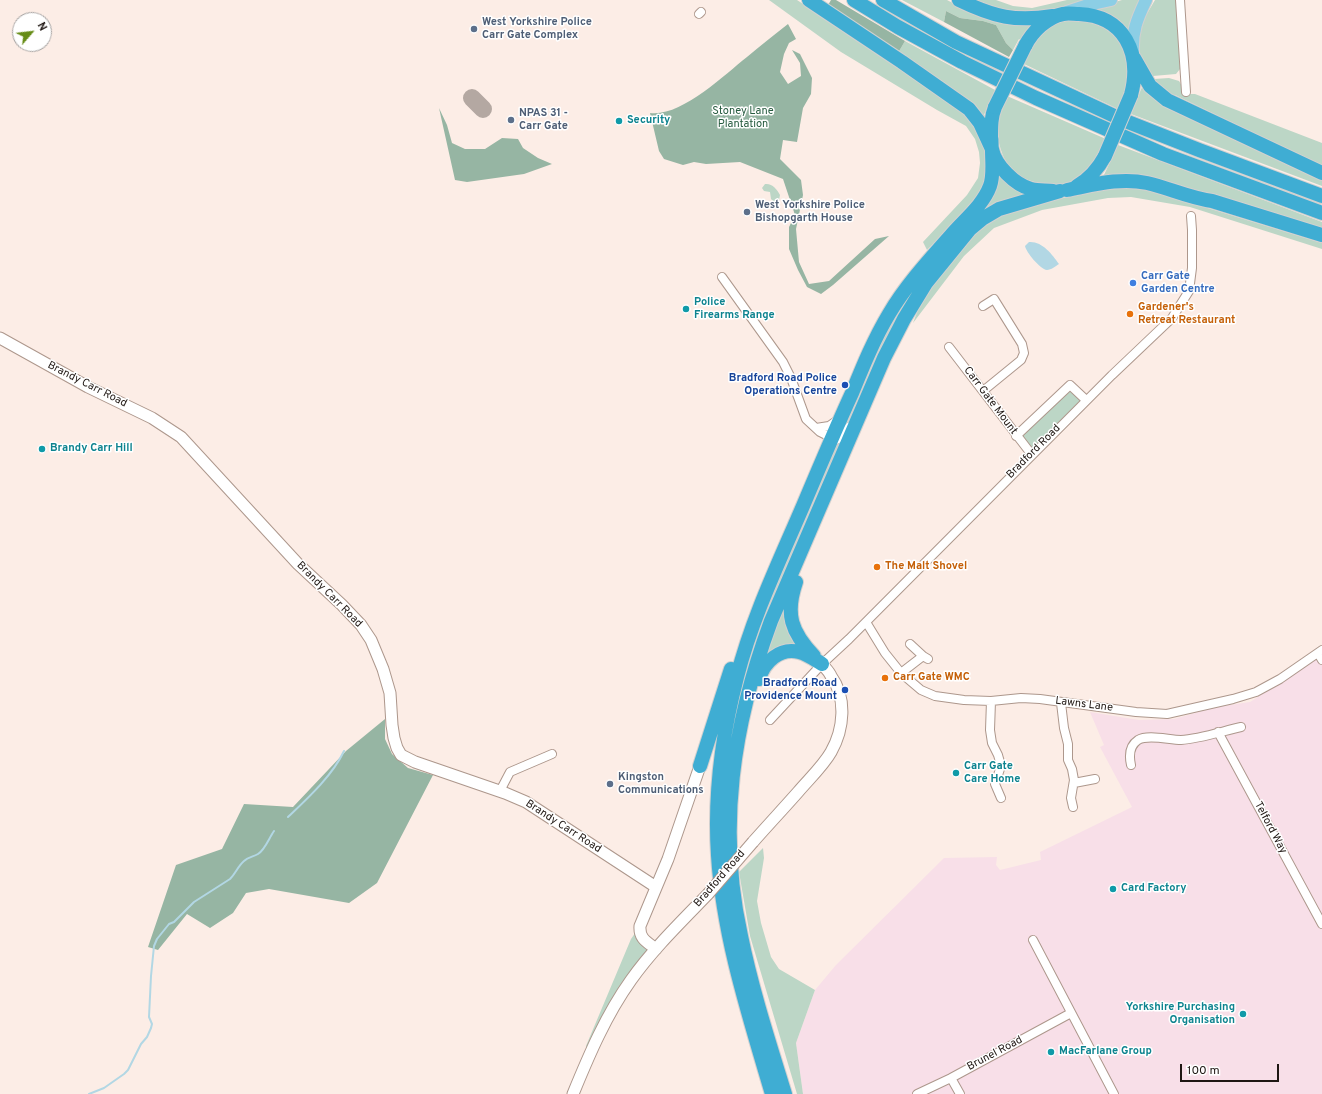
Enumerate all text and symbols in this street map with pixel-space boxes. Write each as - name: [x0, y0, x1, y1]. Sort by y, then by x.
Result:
- north arrow: [12, 12, 52, 52]
- place label: West Yorkshire Police Carr Gate Complex: [482, 16, 592, 42]
- text: N: [34, 20, 50, 34]
- marker: West Yorkshire Police Carr Gate Complex: [469, 24, 479, 34]
- park label: Stoney Lane Plantation: [712, 105, 774, 131]
- place label: NPAS 31 - Carr Gate: [519, 107, 568, 133]
- place label: Security: [627, 114, 670, 128]
- marker: NPAS 31 - Carr Gate: [506, 115, 516, 125]
- marker: Security: [614, 116, 624, 126]
- place label: West Yorkshire Police Bishopgarth House: [755, 199, 865, 225]
- marker: West Yorkshire Police Bishopgarth House: [742, 207, 752, 217]
- place label: Carr Gate Garden Centre: [1141, 270, 1215, 296]
- marker: Carr Gate Garden Centre: [1128, 278, 1138, 288]
- place label: Police Firearms Range: [694, 296, 775, 322]
- place label: Gardener's Retreat Restaurant: [1138, 301, 1235, 327]
- marker: Police Firearms Range: [681, 304, 691, 314]
- marker: Gardener's Retreat Restaurant: [1125, 309, 1135, 319]
- street label: Brandy Carr Road: [45, 359, 129, 411]
- street label: Carr Gate Mount: [960, 365, 1020, 437]
- place label: Bradford Road Police Operations Centre: [729, 372, 837, 398]
- marker: Bradford Road Police Operations Centre: [840, 380, 850, 390]
- street label: Bradford Road: [1004, 422, 1064, 482]
- place label: Brandy Carr Hill: [50, 442, 133, 456]
- marker: Brandy Carr Hill: [37, 444, 47, 454]
- street label: Brandy Carr Road: [293, 559, 365, 631]
- place label: The Malt Shovel: [885, 560, 967, 574]
- marker: The Malt Shovel: [872, 562, 882, 572]
- place label: Carr Gate WMC: [893, 671, 970, 685]
- marker: Carr Gate WMC: [880, 673, 890, 683]
- place label: Bradford Road Providence Mount: [744, 677, 837, 703]
- marker: Bradford Road Providence Mount: [840, 685, 850, 695]
- street label: Lawns Lane: [1054, 695, 1114, 715]
- place label: Carr Gate Care Home: [964, 760, 1020, 786]
- marker: Carr Gate Care Home: [951, 768, 961, 778]
- place label: Kingston Communications: [618, 771, 704, 797]
- marker: Kingston Communications: [605, 779, 615, 789]
- street label: Brandy Carr Road: [523, 798, 603, 856]
- street label: Telford Way: [1251, 800, 1289, 856]
- street label: Bradford Road: [692, 848, 748, 910]
- place label: Card Factory: [1121, 882, 1186, 896]
- marker: Card Factory: [1108, 884, 1118, 894]
- place label: Yorkshire Purchasing Organisation: [1126, 1001, 1235, 1027]
- marker: Yorkshire Purchasing Organisation: [1238, 1009, 1248, 1019]
- street label: Brunel Road: [965, 1034, 1025, 1074]
- place label: MacFarlane Group: [1059, 1045, 1152, 1059]
- marker: MacFarlane Group: [1046, 1047, 1056, 1057]
- scale bar: [1182, 1056, 1281, 1082]
- text: 100 m: [1187, 1063, 1220, 1079]

